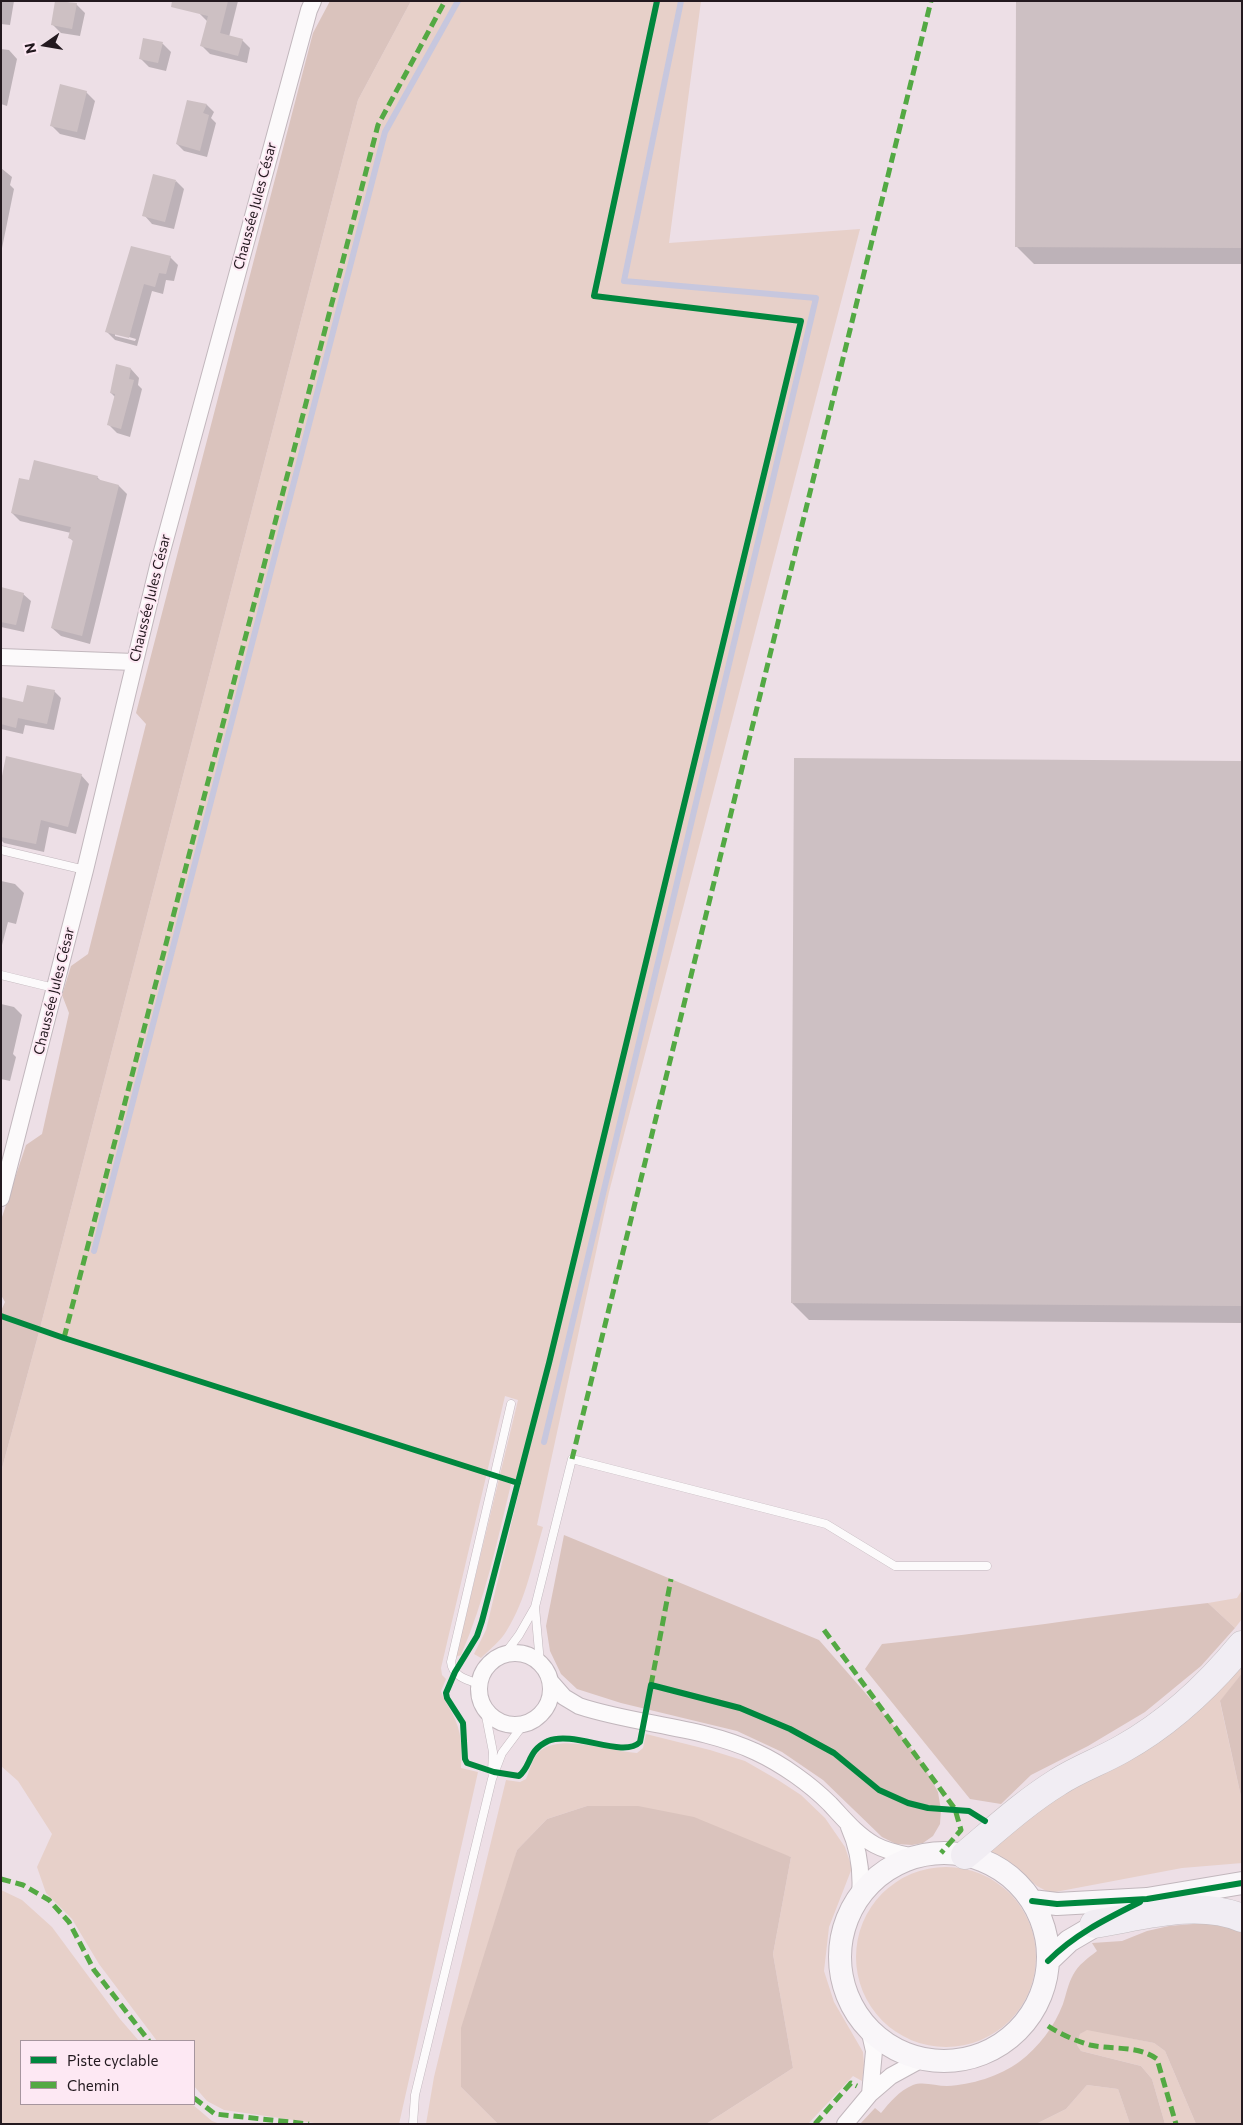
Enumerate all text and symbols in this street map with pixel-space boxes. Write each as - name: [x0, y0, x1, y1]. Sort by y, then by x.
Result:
- north arrow: [20, 20, 70, 70]
- text: N: [20, 41, 39, 56]
- street label: Chaussée Jules César: [230, 141, 280, 271]
- street label: Chaussée Jules César: [126, 532, 174, 664]
- street label: Chaussée Jules César: [30, 925, 78, 1057]
- legend: [20, 2040, 195, 2105]
- text: Piste cyclable: [67, 2051, 158, 2069]
- text: Chemin: [67, 2076, 119, 2094]

